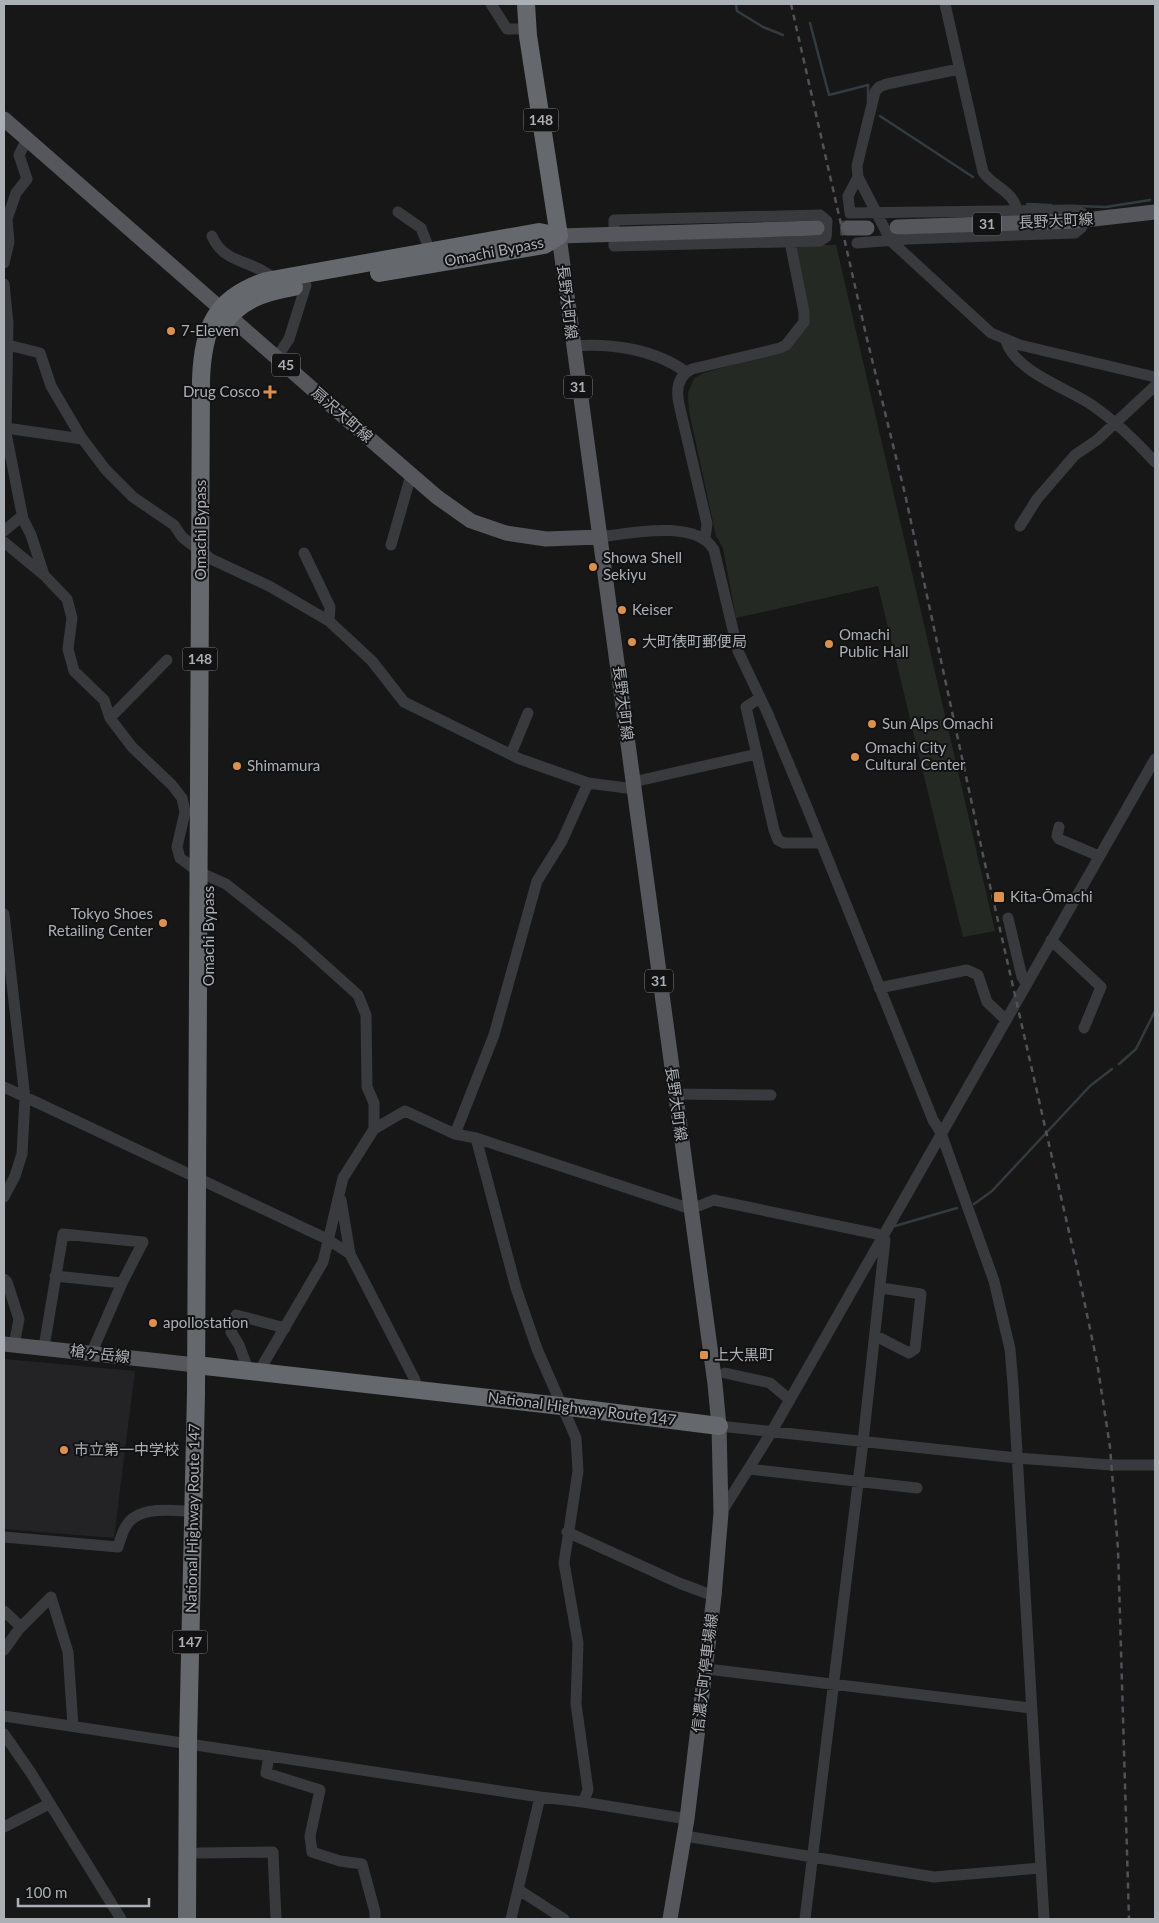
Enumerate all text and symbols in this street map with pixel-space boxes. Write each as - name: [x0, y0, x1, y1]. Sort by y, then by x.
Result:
- road number: 148: [524, 108, 558, 132]
- street label: 長野大町線: [1018, 209, 1094, 231]
- road number: 31: [973, 212, 1001, 235]
- street label: Omachi Bypass: [443, 233, 545, 269]
- street label: 長野大町線: [554, 264, 581, 340]
- place label: 7-Eleven: [181, 321, 239, 339]
- marker: 7-Eleven: [165, 325, 177, 337]
- road number: 45: [272, 354, 300, 376]
- road number: 31: [564, 376, 592, 398]
- place label: Drug Cosco: [183, 382, 260, 400]
- street label: 扇沢大町線: [308, 383, 377, 446]
- marker: Drug Cosco: [264, 386, 276, 398]
- street label: Omachi Bypass: [191, 480, 209, 580]
- place label: Showa Shell Sekiyu: [603, 548, 682, 583]
- marker: Showa Shell Sekiyu: [587, 561, 599, 573]
- place label: Keiser: [632, 600, 673, 618]
- marker: Keiser: [616, 604, 628, 616]
- place label: Omachi Public Hall: [839, 625, 909, 660]
- place label: 大町俵町郵便局: [642, 632, 747, 650]
- marker: 大町俵町郵便局: [626, 636, 638, 648]
- marker: Omachi Public Hall: [823, 638, 835, 650]
- road number: 148: [182, 648, 218, 671]
- street label: 長野大町線: [610, 665, 637, 741]
- place label: Sun Alps Omachi: [882, 714, 993, 732]
- marker: Sun Alps Omachi: [866, 718, 878, 730]
- place label: Omachi City Cultural Center: [865, 738, 966, 773]
- marker: Omachi City Cultural Center: [849, 751, 861, 763]
- place label: Shimamura: [247, 756, 320, 774]
- marker: Shimamura: [231, 760, 243, 772]
- street label: Omachi Bypass: [199, 886, 217, 986]
- place label: Kita-Ōmachi: [1010, 887, 1093, 905]
- marker: Kita-Ōmachi: [992, 890, 1006, 904]
- place label: Tokyo Shoes Retailing Center: [48, 904, 154, 939]
- marker: Tokyo Shoes Retailing Center: [157, 917, 169, 929]
- road number: 31: [645, 969, 673, 992]
- street label: 長野大町線: [663, 1065, 691, 1142]
- place label: apollostation: [163, 1313, 248, 1331]
- marker: apollostation: [147, 1317, 159, 1329]
- street label: 槍ヶ岳線: [69, 1340, 131, 1366]
- place label: 上大黒町: [714, 1345, 774, 1363]
- marker: 上大黒町: [698, 1349, 710, 1361]
- street label: National Highway Route 147: [487, 1388, 678, 1429]
- street label: National Highway Route 147: [181, 1423, 203, 1613]
- place label: 市立第一中学校: [74, 1440, 179, 1458]
- marker: 市立第一中学校: [58, 1444, 70, 1456]
- street label: 信濃大町停車場線: [688, 1612, 720, 1734]
- road number: 147: [172, 1630, 208, 1654]
- scale bar: [18, 1876, 149, 1908]
- text: 100 m: [25, 1883, 67, 1901]

